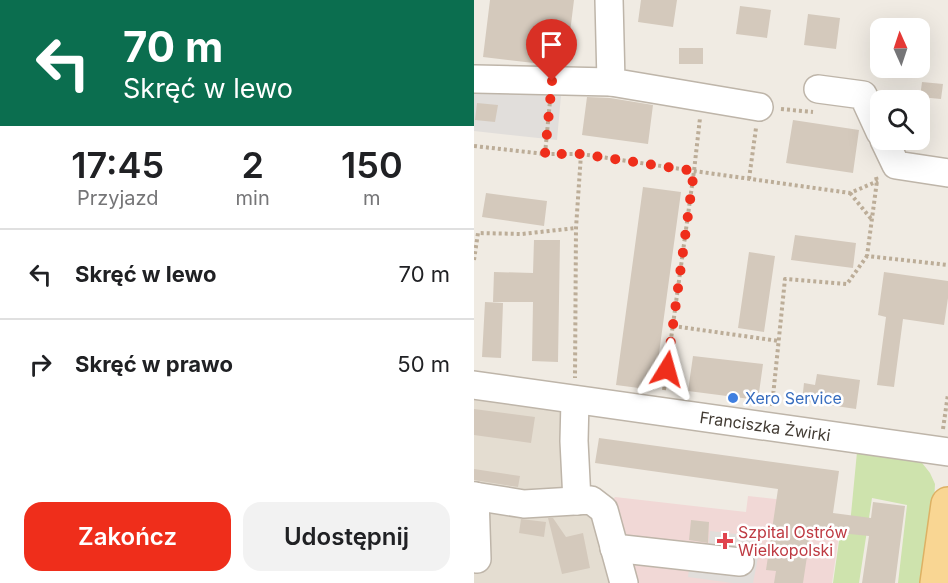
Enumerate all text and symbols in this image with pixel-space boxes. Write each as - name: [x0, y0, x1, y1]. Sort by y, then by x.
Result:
- north arrow: [870, 18, 930, 78]
- map controls: [870, 18, 930, 150]
- pin: [526, 19, 577, 81]
- text: 70 m: [123, 21, 223, 72]
- icon: left: [24, 24, 102, 102]
- icon: arrive: [535, 28, 568, 61]
- text: Skręć w lewo: [123, 72, 293, 105]
- button: search: [870, 90, 930, 150]
- text: 17:45: [71, 143, 164, 187]
- text: 2: [241, 143, 264, 187]
- text: 150: [341, 143, 403, 187]
- text: Przyjazd: [77, 186, 159, 210]
- text: min: [236, 186, 270, 210]
- text: m: [363, 186, 381, 210]
- icon: left: [24, 258, 57, 291]
- text: Skręć w lewo: [75, 261, 216, 287]
- text: 70 m: [399, 261, 450, 287]
- position arrow: [635, 337, 699, 401]
- icon: right: [24, 348, 57, 381]
- text: Skręć w prawo: [75, 351, 233, 377]
- text: 50 m: [397, 351, 450, 377]
- place label: Xero Service: [745, 388, 842, 408]
- marker: Xero Service: [726, 391, 740, 405]
- street label: Franciszka Żwirki: [698, 407, 832, 445]
- button: Zakończ: [24, 502, 231, 571]
- button: Udostępnij: [243, 502, 450, 571]
- place label: Szpital Ostrów Wielkopolski: [738, 522, 848, 560]
- marker: Szpital Ostrów Wielkopolski: [716, 532, 734, 550]

